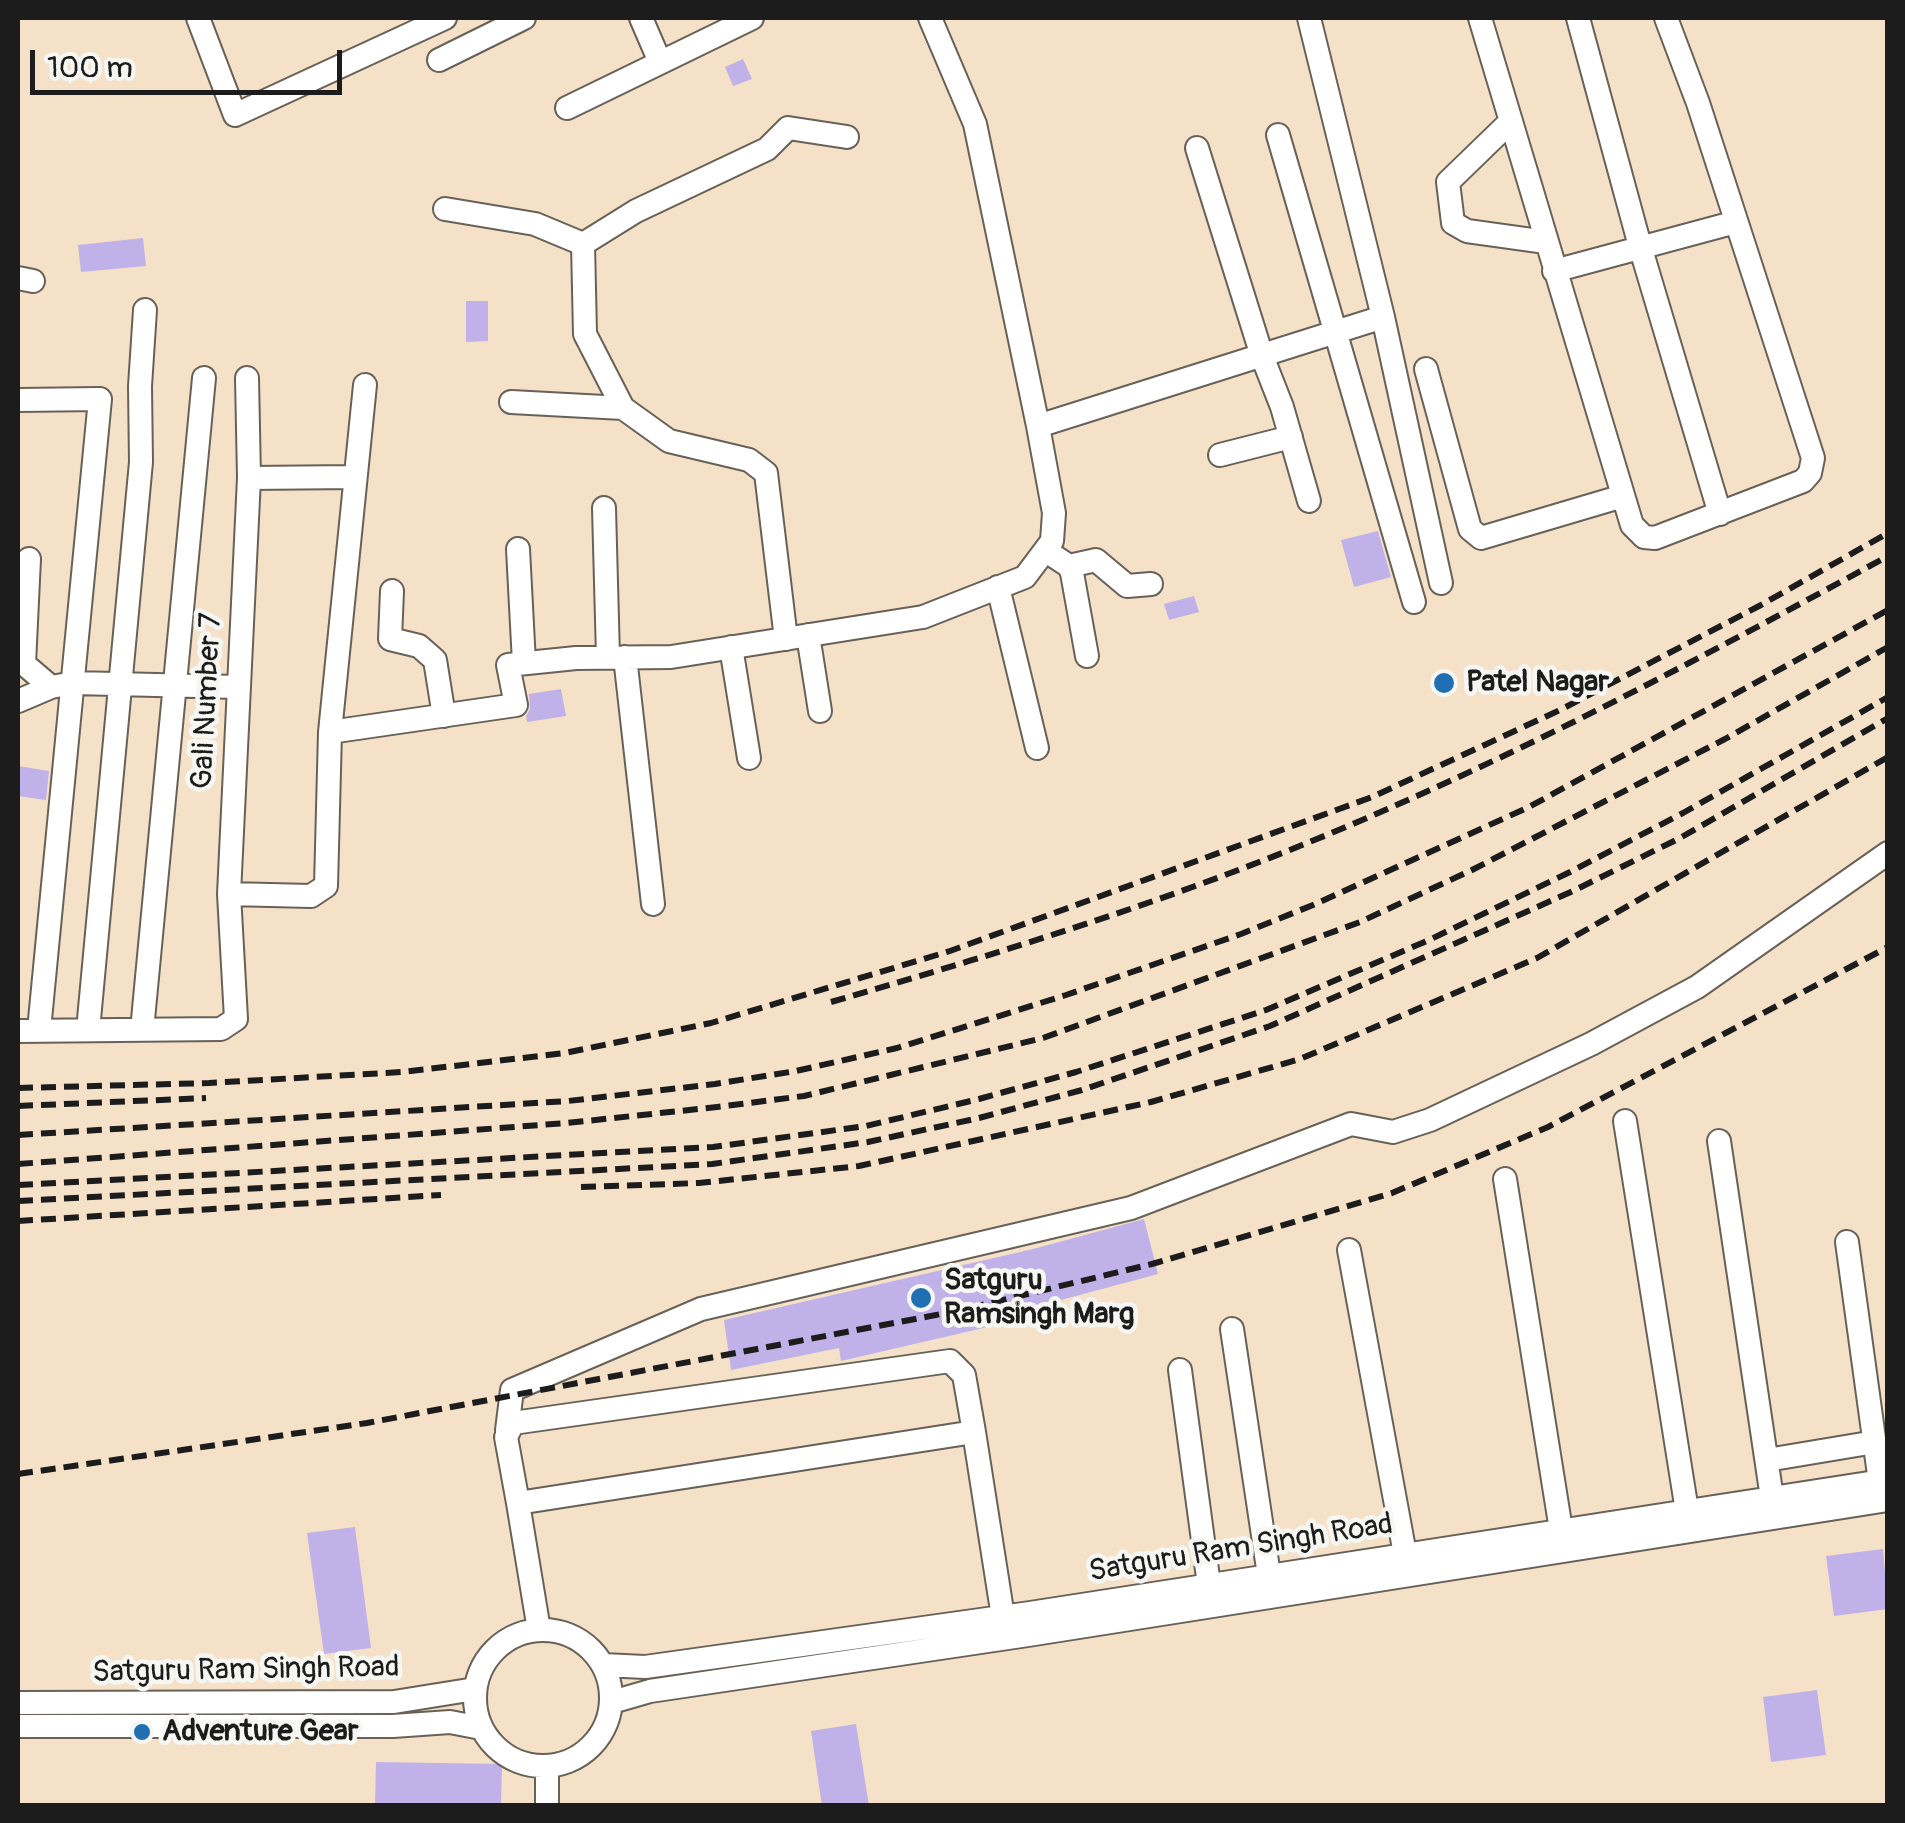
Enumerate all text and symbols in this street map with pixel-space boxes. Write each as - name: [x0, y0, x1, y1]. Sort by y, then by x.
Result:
- scale bar: [35, 30, 348, 92]
- text: 100 m: [47, 49, 133, 86]
- street label: Gali Number 7: [185, 612, 231, 790]
- place label: Patel Nagar: [1466, 665, 1609, 701]
- marker: Patel Nagar: [1431, 670, 1457, 696]
- place label: Satguru Ramsingh Marg: [944, 1263, 1134, 1334]
- marker: Satguru Ramsingh Marg: [908, 1285, 934, 1311]
- street label: Satguru Ram Singh Road: [1086, 1507, 1396, 1591]
- street label: Satguru Ram Singh Road: [92, 1650, 400, 1692]
- place label: Adventure Gear: [162, 1714, 358, 1750]
- marker: Adventure Gear: [131, 1721, 153, 1743]

